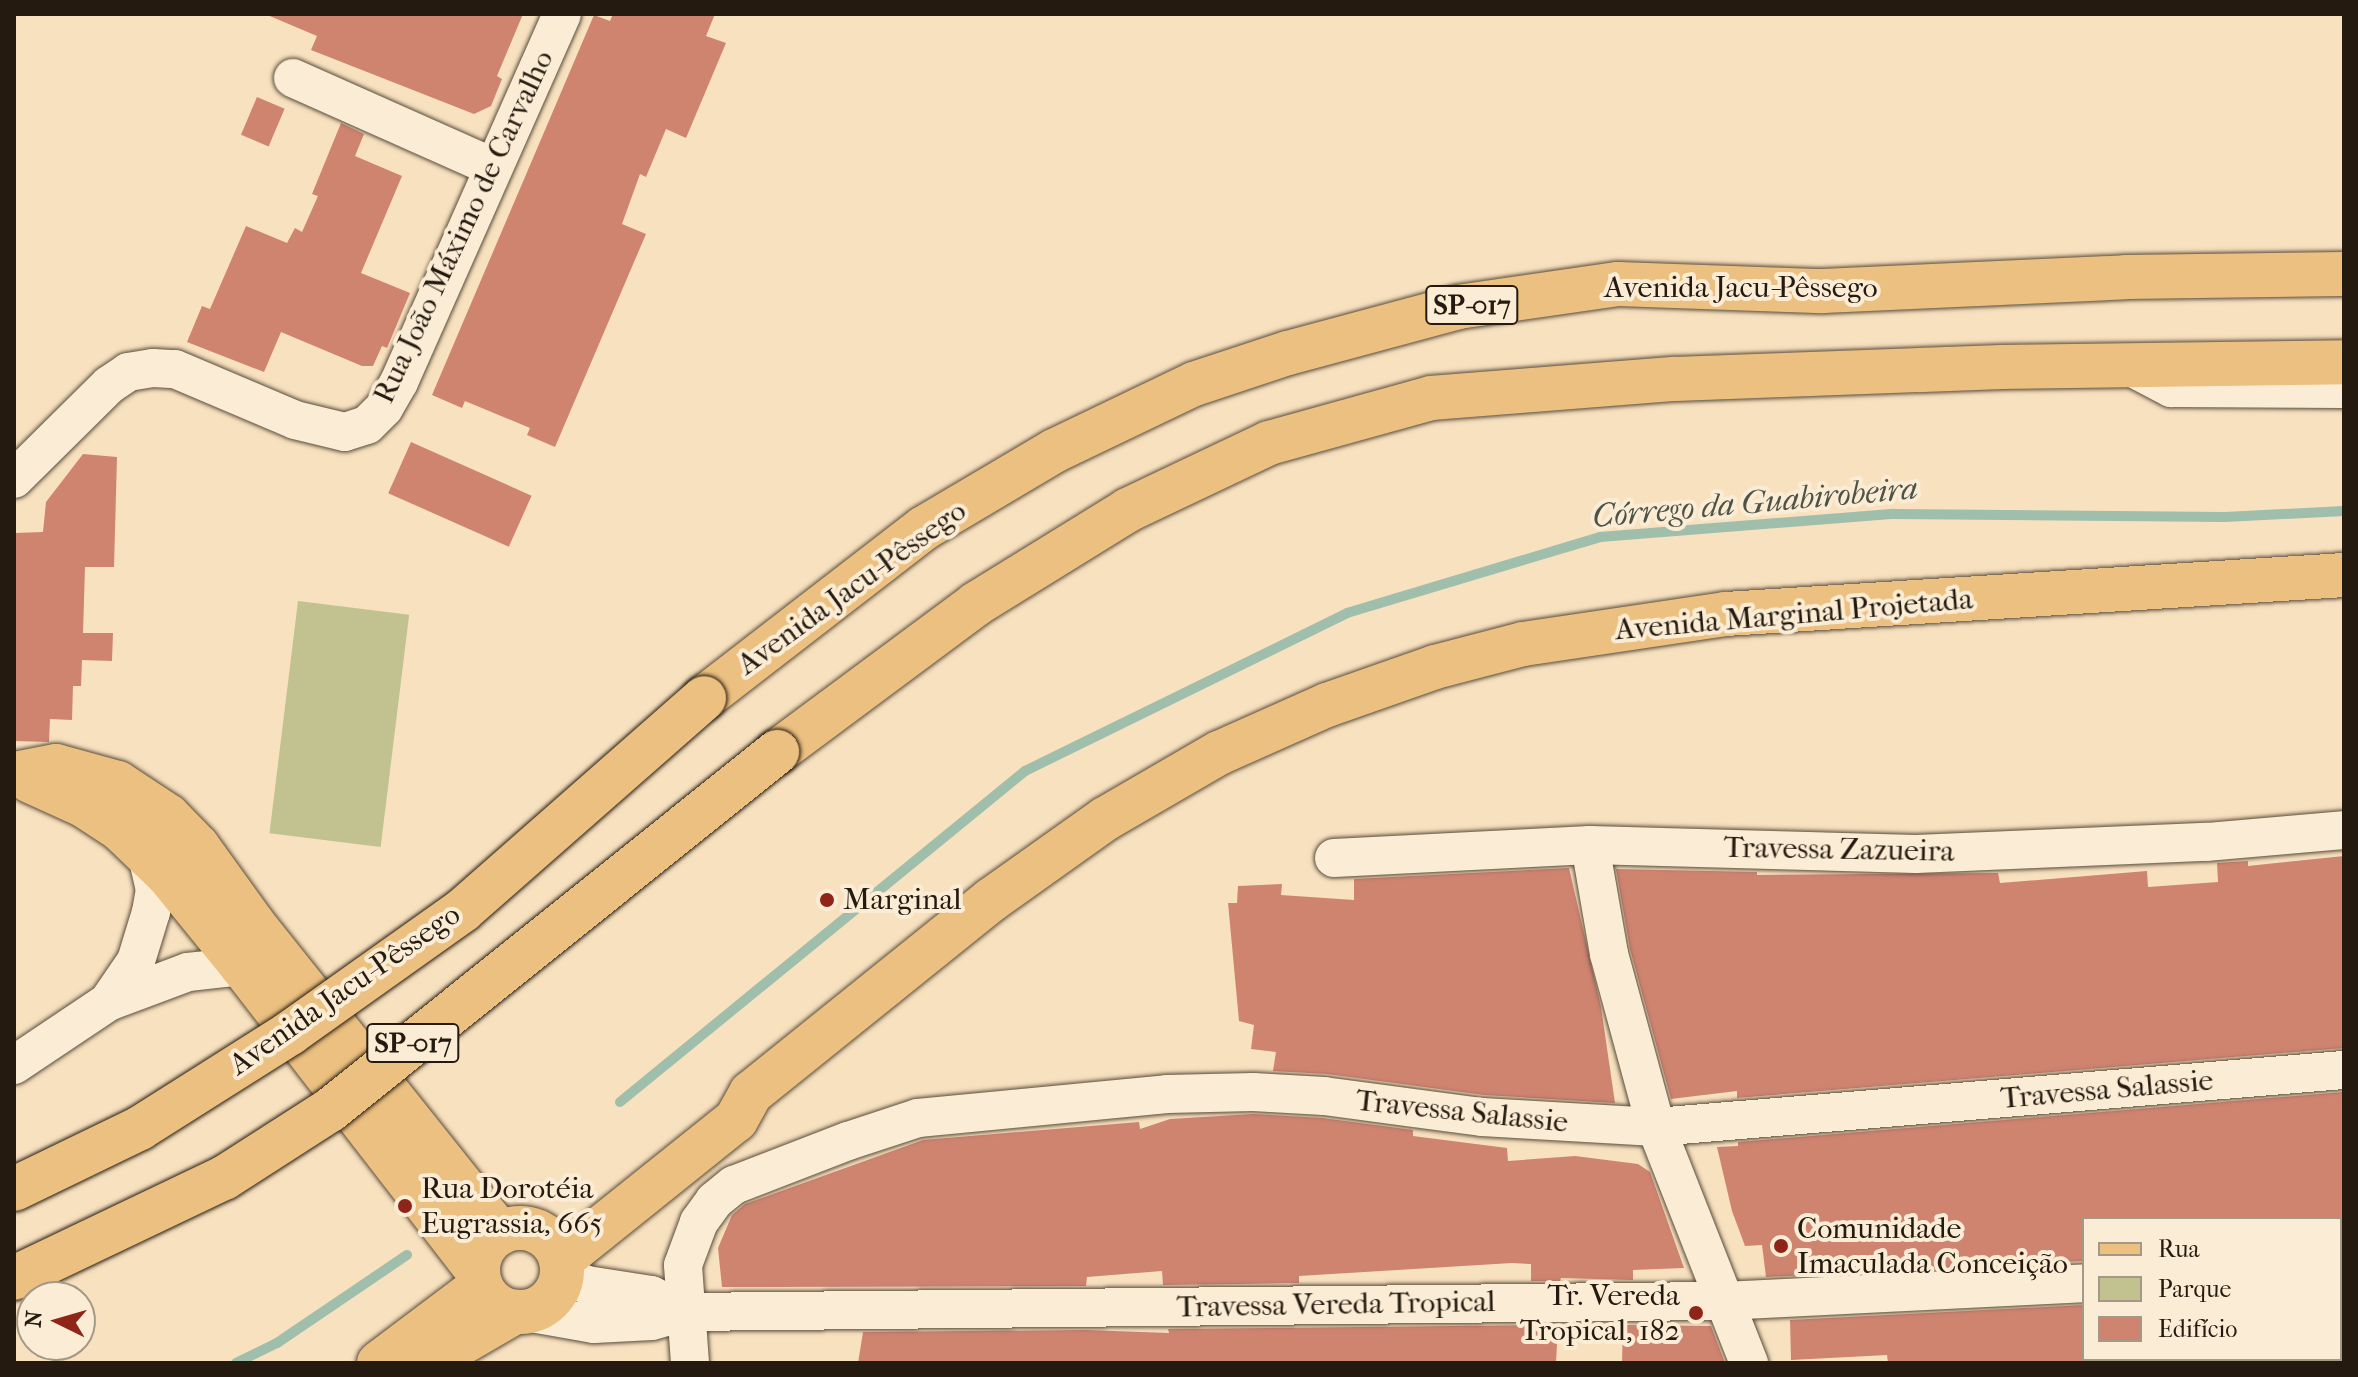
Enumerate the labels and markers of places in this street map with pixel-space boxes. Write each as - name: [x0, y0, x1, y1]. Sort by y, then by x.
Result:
- place label: Marginal: [843, 882, 962, 918]
- marker: Marginal: [818, 891, 836, 909]
- place label: Rua Dorotéia Eugrassia, 665: [421, 1171, 602, 1242]
- marker: Rua Dorotéia Eugrassia, 665: [396, 1197, 414, 1215]
- place label: Comunidade Imaculada Conceição: [1797, 1211, 2068, 1282]
- marker: Comunidade Imaculada Conceição: [1772, 1237, 1790, 1255]
- place label: Tr. Vereda Tropical, 182: [1520, 1278, 1680, 1348]
- marker: Tr. Vereda Tropical, 182: [1687, 1304, 1705, 1322]

